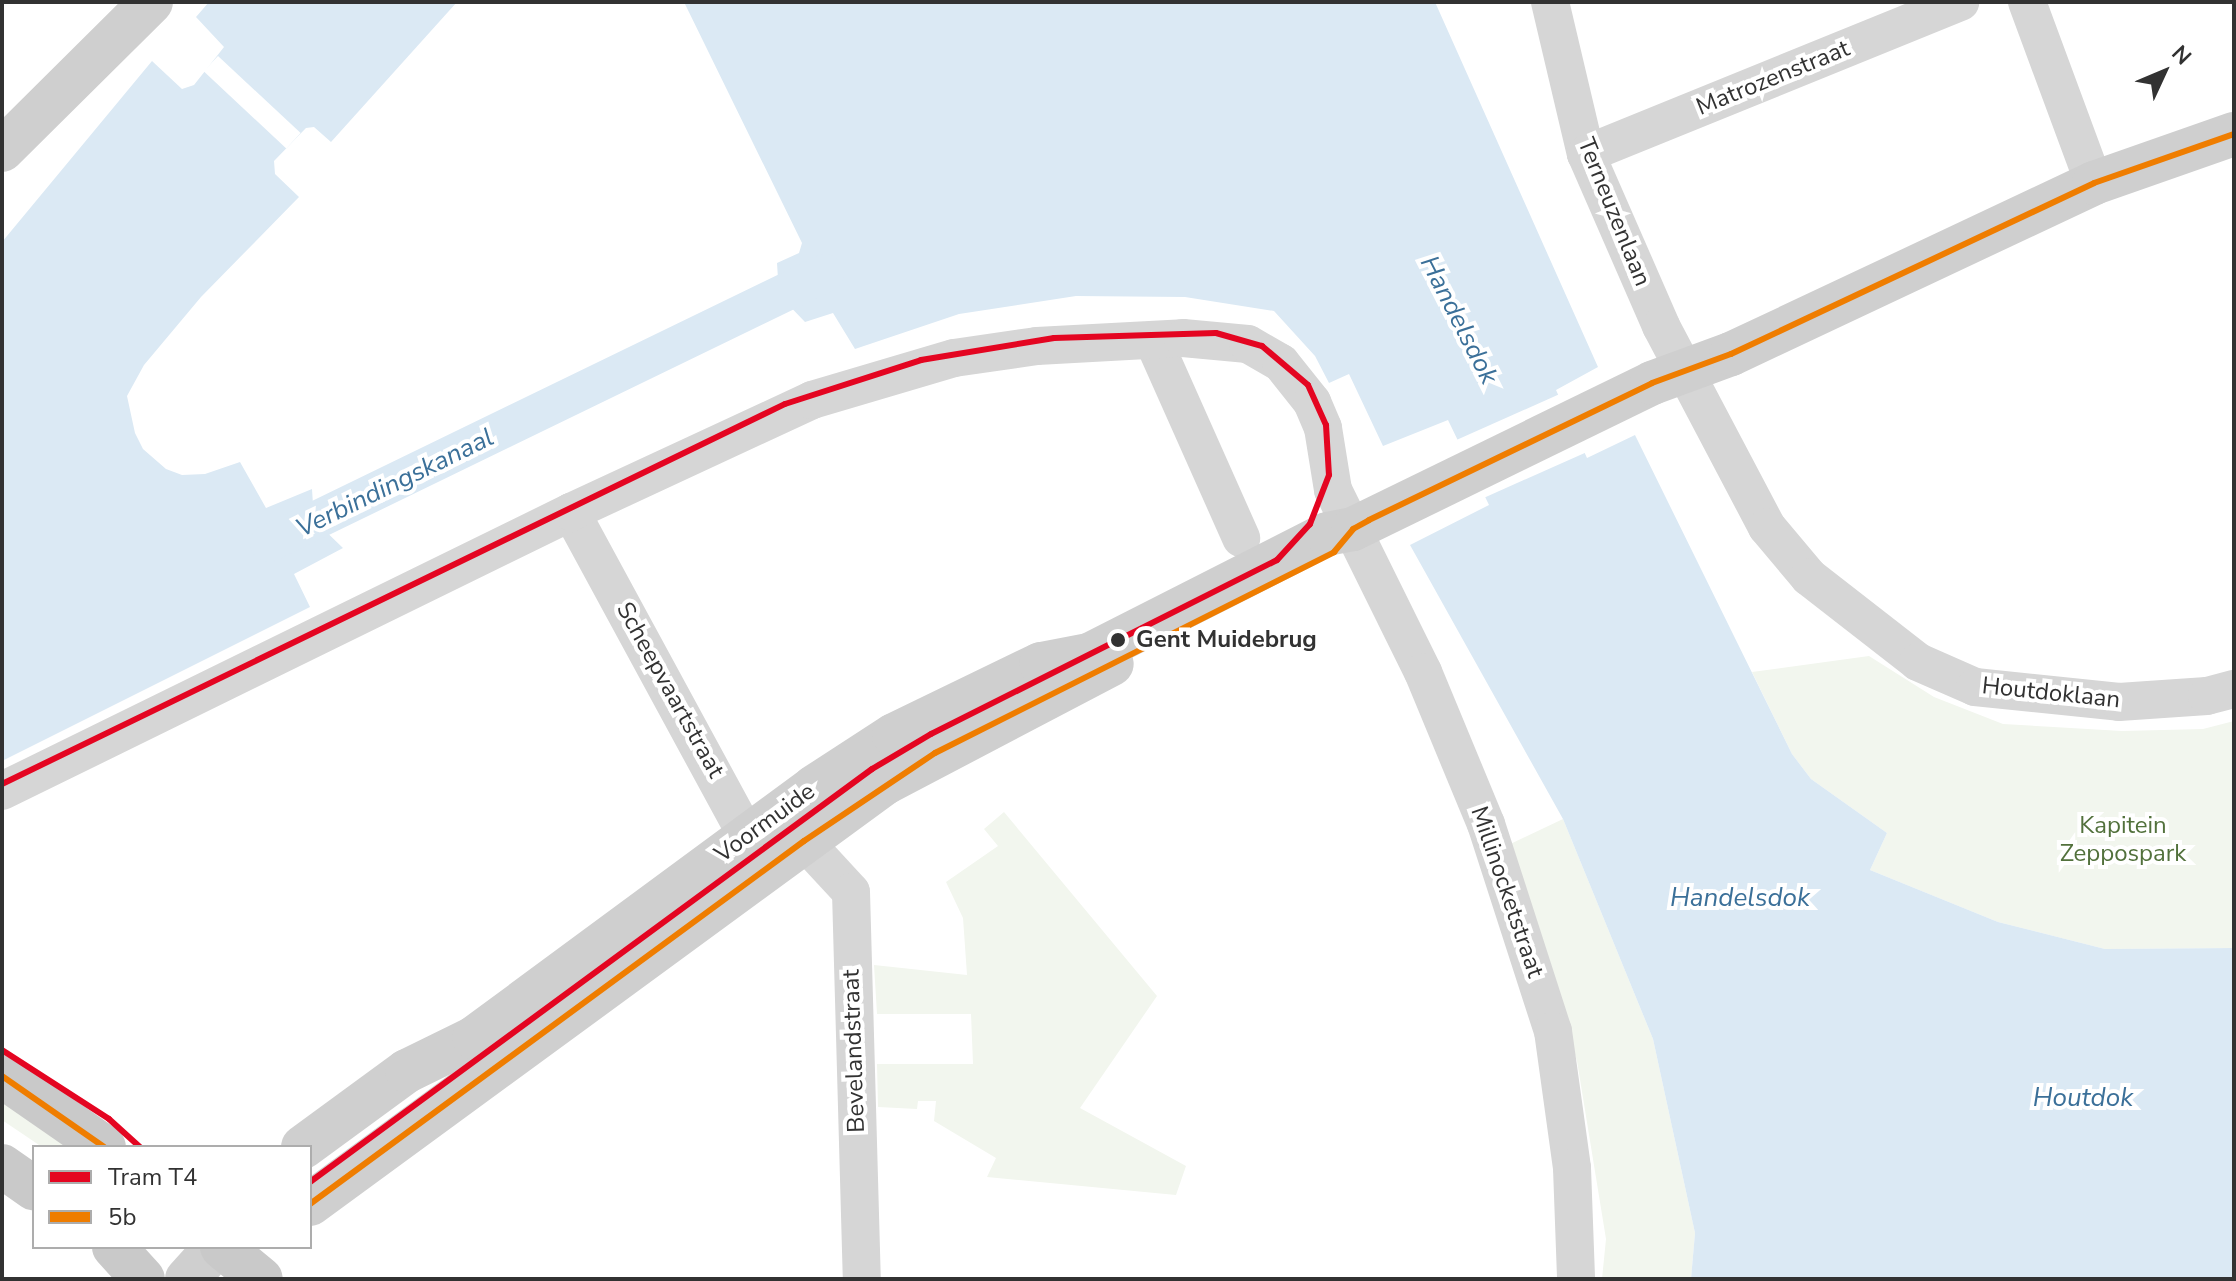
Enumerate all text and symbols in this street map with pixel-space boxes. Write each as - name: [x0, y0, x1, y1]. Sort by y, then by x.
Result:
- north arrow: [2124, 32, 2204, 112]
- street label: Matrozenstraat: [1692, 34, 1854, 122]
- text: N: [2165, 39, 2198, 72]
- street label: Terneuzenlaan: [1571, 134, 1657, 290]
- water label: Handelsdok: [1413, 251, 1505, 389]
- water label: Verbindingskanaal: [291, 422, 499, 544]
- street label: Scheepvaartstraat: [610, 597, 730, 783]
- place label: Gent Muidebrug: [1136, 626, 1317, 654]
- marker: Gent Muidebrug: [1107, 629, 1129, 651]
- street label: Houtdoklaan: [1980, 671, 2122, 715]
- street label: Voormuide: [709, 777, 821, 869]
- street label: Millinocketstraat: [1464, 803, 1550, 981]
- park label: Kapitein Zeppospark: [2060, 812, 2186, 868]
- water label: Handelsdok: [1670, 882, 1810, 914]
- street label: Bevelandstraat: [837, 969, 871, 1133]
- water label: Houtdok: [2033, 1082, 2133, 1114]
- legend: [32, 1145, 312, 1249]
- text: Tram T4: [108, 1161, 197, 1193]
- text: 5b: [108, 1201, 136, 1233]

